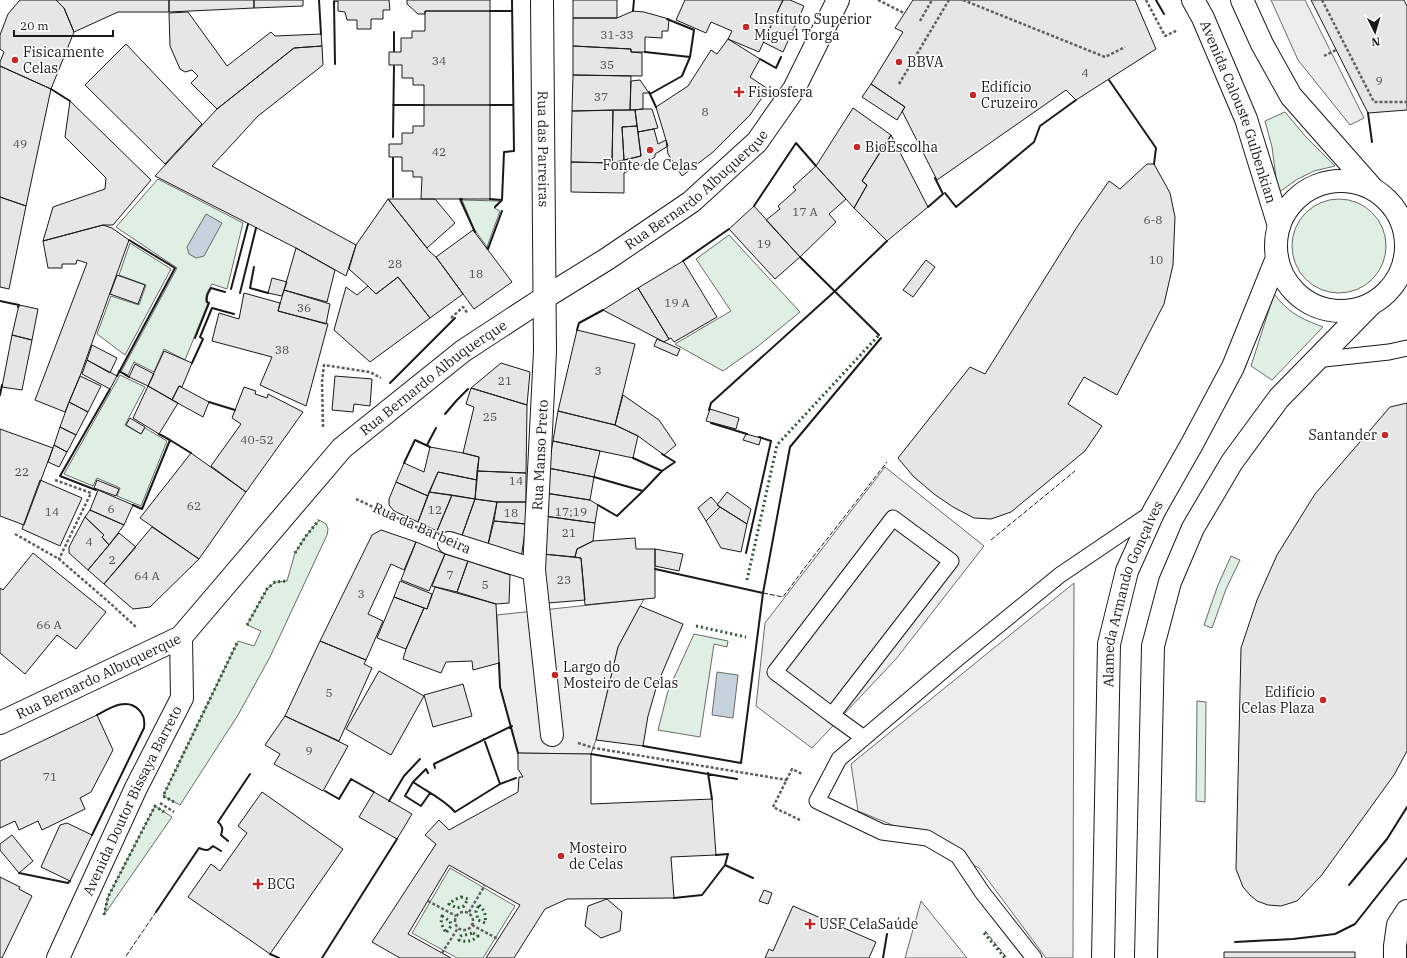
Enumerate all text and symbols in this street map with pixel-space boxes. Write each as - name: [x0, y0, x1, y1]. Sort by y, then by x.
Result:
- place label: Instituto Superior Miguel Torga: [754, 10, 872, 44]
- scale bar: [14, 12, 113, 38]
- north arrow: [1355, 12, 1395, 52]
- text: 20 m: [20, 18, 49, 33]
- street label: Avenida Calouste Gulbenkian: [1196, 18, 1280, 205]
- marker: Instituto Superior Miguel Torga: [741, 22, 751, 32]
- house number: 31-33: [600, 27, 634, 42]
- text: N: [1371, 35, 1381, 49]
- place label: Fisicamente Celas: [23, 43, 104, 77]
- house number: 34: [432, 53, 446, 68]
- place label: BBVA: [907, 53, 944, 71]
- marker: Fisicamente Celas: [10, 55, 20, 65]
- house number: 35: [600, 57, 614, 72]
- marker: BBVA: [894, 57, 904, 67]
- house number: 4: [1081, 65, 1089, 80]
- house number: 9: [1375, 73, 1383, 88]
- place label: Edifício Cruzeiro: [981, 78, 1038, 112]
- place label: Fisiosfera: [748, 83, 813, 101]
- marker: Fisiosfera: [733, 86, 745, 98]
- house number: 37: [594, 89, 608, 104]
- marker: Edifício Cruzeiro: [968, 90, 978, 100]
- street label: Rua das Parreiras: [534, 91, 553, 207]
- house number: 8: [701, 104, 709, 119]
- street label: Rua Bernardo Albuquerque: [621, 126, 772, 253]
- house number: 49: [13, 136, 27, 151]
- place label: BioEscolha: [865, 138, 938, 156]
- marker: BioEscolha: [852, 142, 862, 152]
- house number: 42: [432, 144, 446, 159]
- marker: Fonte de Celas: [645, 145, 655, 155]
- place label: Fonte de Celas: [602, 156, 698, 174]
- house number: 17 A: [792, 204, 818, 219]
- house number: 6-8: [1143, 212, 1163, 227]
- house number: 19: [757, 236, 771, 251]
- house number: 10: [1149, 252, 1163, 267]
- house number: 28: [388, 256, 402, 271]
- house number: 18: [469, 266, 483, 281]
- house number: 19 A: [664, 295, 690, 310]
- house number: 36: [297, 300, 311, 315]
- street label: Rua Bernardo Albuquerque: [356, 316, 510, 439]
- house number: 38: [275, 342, 289, 357]
- house number: 3: [594, 363, 602, 378]
- house number: 21: [498, 373, 512, 388]
- street label: Rua Manso Preto: [528, 399, 552, 511]
- house number: 25: [483, 409, 497, 424]
- place label: Santander: [1308, 426, 1378, 444]
- marker: Santander: [1380, 430, 1390, 440]
- house number: 40-52: [240, 432, 274, 447]
- house number: 22: [15, 464, 29, 479]
- house number: 14: [509, 473, 523, 488]
- street label: Alameda Armando Gonçalves: [1099, 497, 1167, 688]
- house number: 62: [187, 498, 201, 513]
- street label: Rua da Barbeira: [370, 498, 474, 558]
- house number: 6: [107, 501, 115, 516]
- house number: 12: [428, 502, 442, 517]
- house number: 14: [45, 504, 59, 519]
- house number: 17;19: [555, 504, 587, 519]
- house number: 18: [504, 505, 518, 520]
- house number: 21: [562, 525, 576, 540]
- house number: 4: [85, 534, 93, 549]
- house number: 2: [108, 552, 116, 567]
- house number: 7: [446, 567, 454, 582]
- house number: 64 A: [134, 568, 160, 583]
- house number: 23: [557, 572, 571, 587]
- house number: 5: [481, 577, 489, 592]
- house number: 3: [357, 586, 365, 601]
- house number: 66 A: [36, 617, 62, 632]
- street label: Rua Bernardo Albuquerque: [13, 629, 184, 723]
- place label: Largo do Mosteiro de Celas: [563, 658, 679, 692]
- marker: Largo do Mosteiro de Celas: [550, 670, 560, 680]
- place label: Edifício Celas Plaza: [1241, 683, 1315, 717]
- house number: 5: [325, 685, 333, 700]
- marker: Edifício Celas Plaza: [1318, 695, 1328, 705]
- street label: Avenida Doutor Bissaya Barreto: [79, 703, 186, 898]
- house number: 9: [305, 743, 313, 758]
- house number: 71: [43, 769, 57, 784]
- place label: Mosteiro de Celas: [569, 839, 627, 873]
- marker: Mosteiro de Celas: [556, 851, 566, 861]
- place label: BCG: [267, 875, 295, 893]
- marker: BCG: [252, 878, 264, 890]
- place label: USF CelaSaúde: [819, 915, 918, 933]
- marker: USF CelaSaúde: [804, 918, 816, 930]

